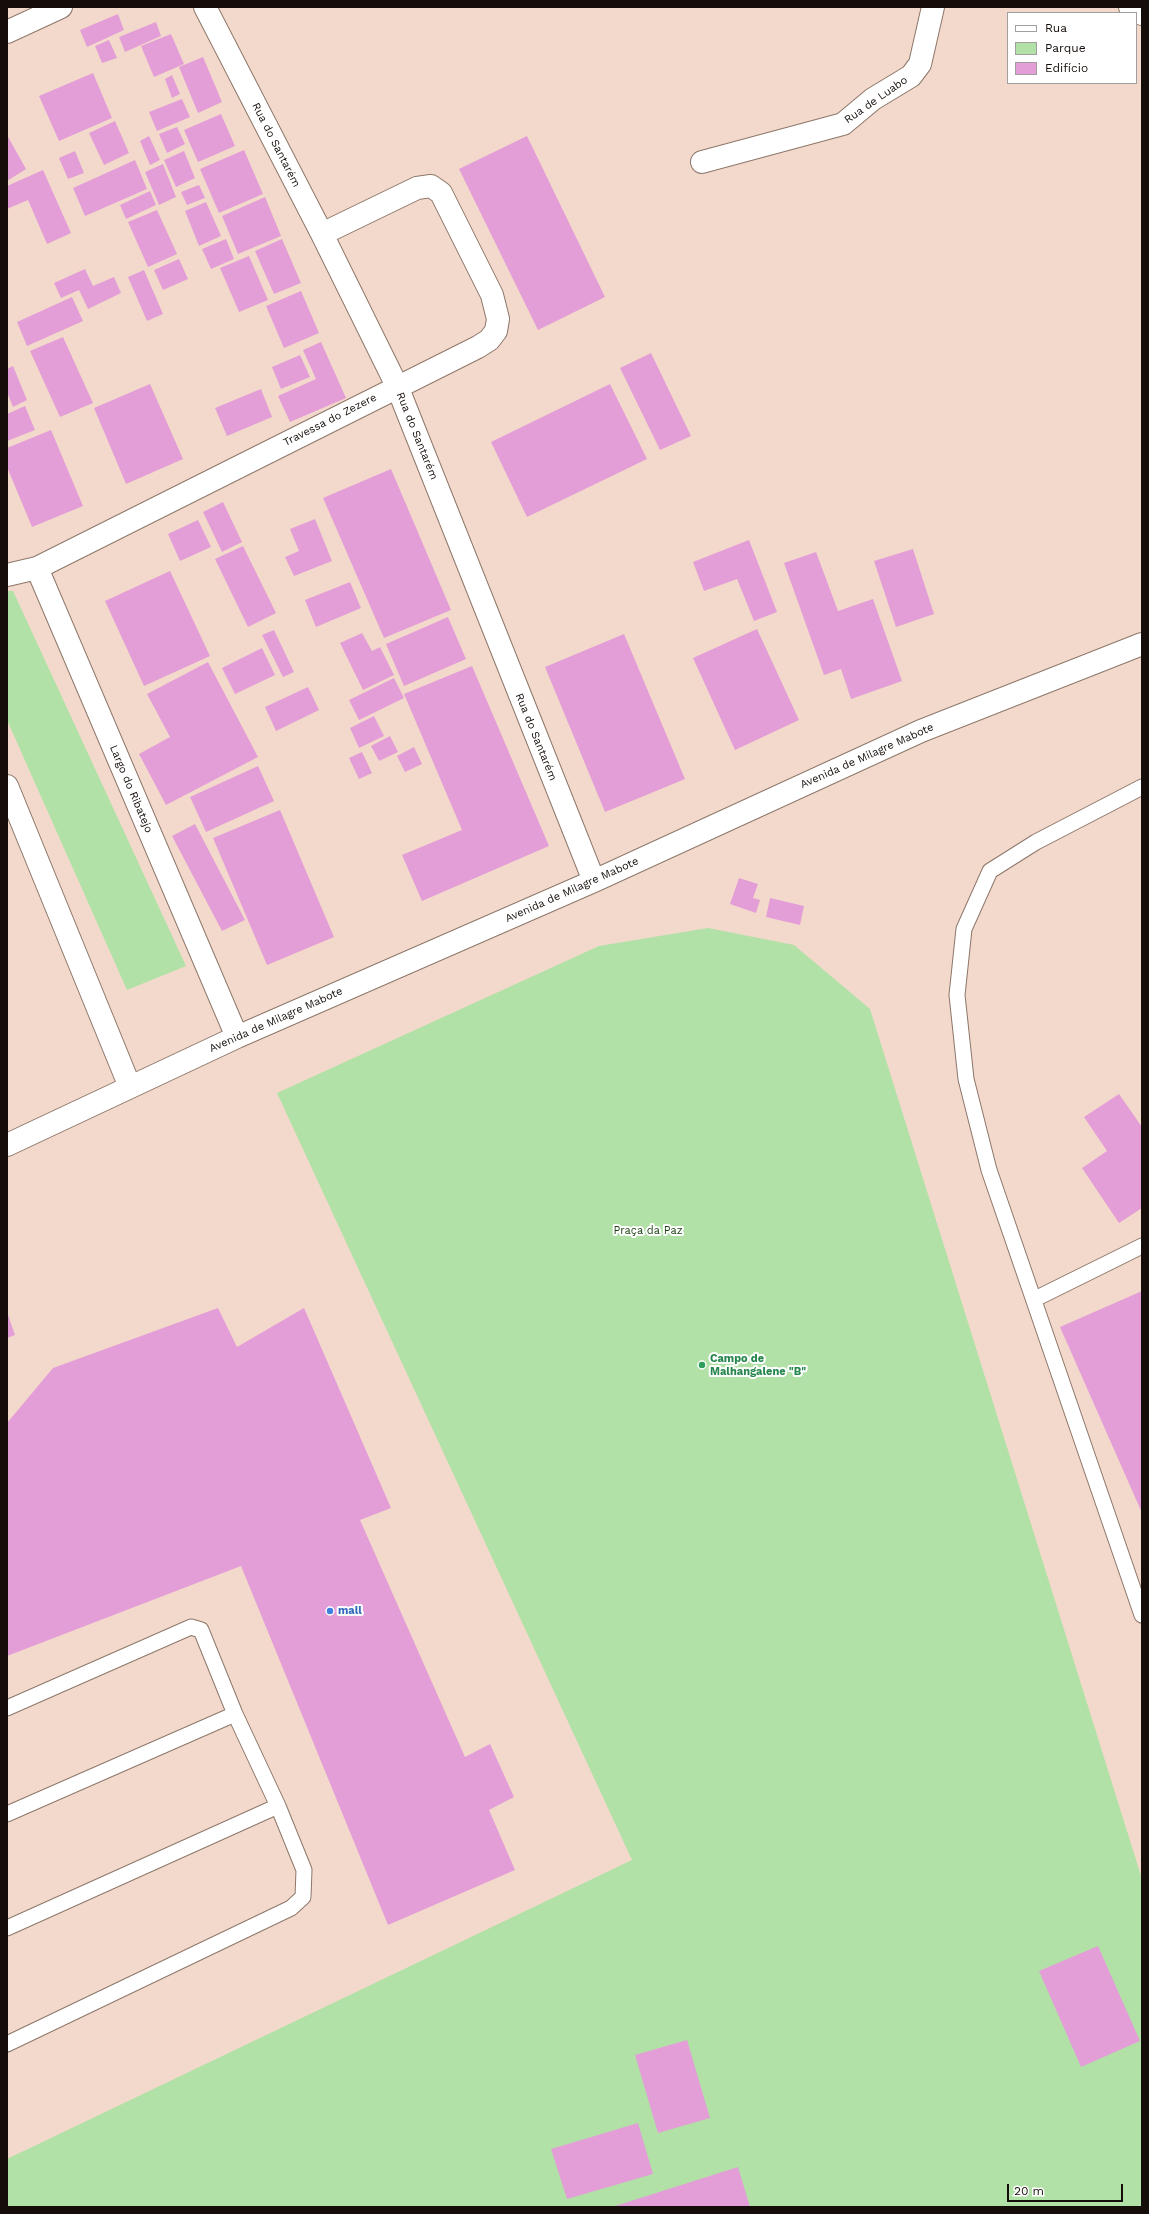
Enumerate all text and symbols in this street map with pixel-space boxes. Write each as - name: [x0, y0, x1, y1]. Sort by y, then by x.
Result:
- legend: [1007, 12, 1137, 84]
- text: Rua: [1045, 21, 1067, 35]
- text: Parque: [1045, 41, 1086, 55]
- text: Edifício: [1045, 61, 1088, 75]
- street label: Rua de Luabo: [842, 73, 910, 127]
- street label: Rua do Santarém: [249, 101, 303, 189]
- street label: Rua do Santarém: [393, 390, 441, 482]
- street label: Travessa do Zezere: [281, 391, 379, 449]
- street label: Rua do Santarém: [512, 691, 560, 783]
- street label: Avenida de Milagre Mabote: [798, 721, 936, 791]
- street label: Largo do Ribatejo: [107, 743, 155, 835]
- street label: Avenida de Milagre Mabote: [503, 855, 641, 925]
- street label: Avenida de Milagre Mabote: [207, 985, 345, 1055]
- park label: Praça da Paz: [613, 1224, 683, 1238]
- place label: Campo de Malhangalene "B": [710, 1352, 806, 1378]
- marker: Campo de Malhangalene "B": [697, 1360, 707, 1370]
- place label: mall: [338, 1604, 362, 1618]
- marker: mall: [325, 1606, 335, 1616]
- scale bar: [1009, 2176, 1125, 2202]
- text: 20 m: [1014, 2184, 1044, 2198]

